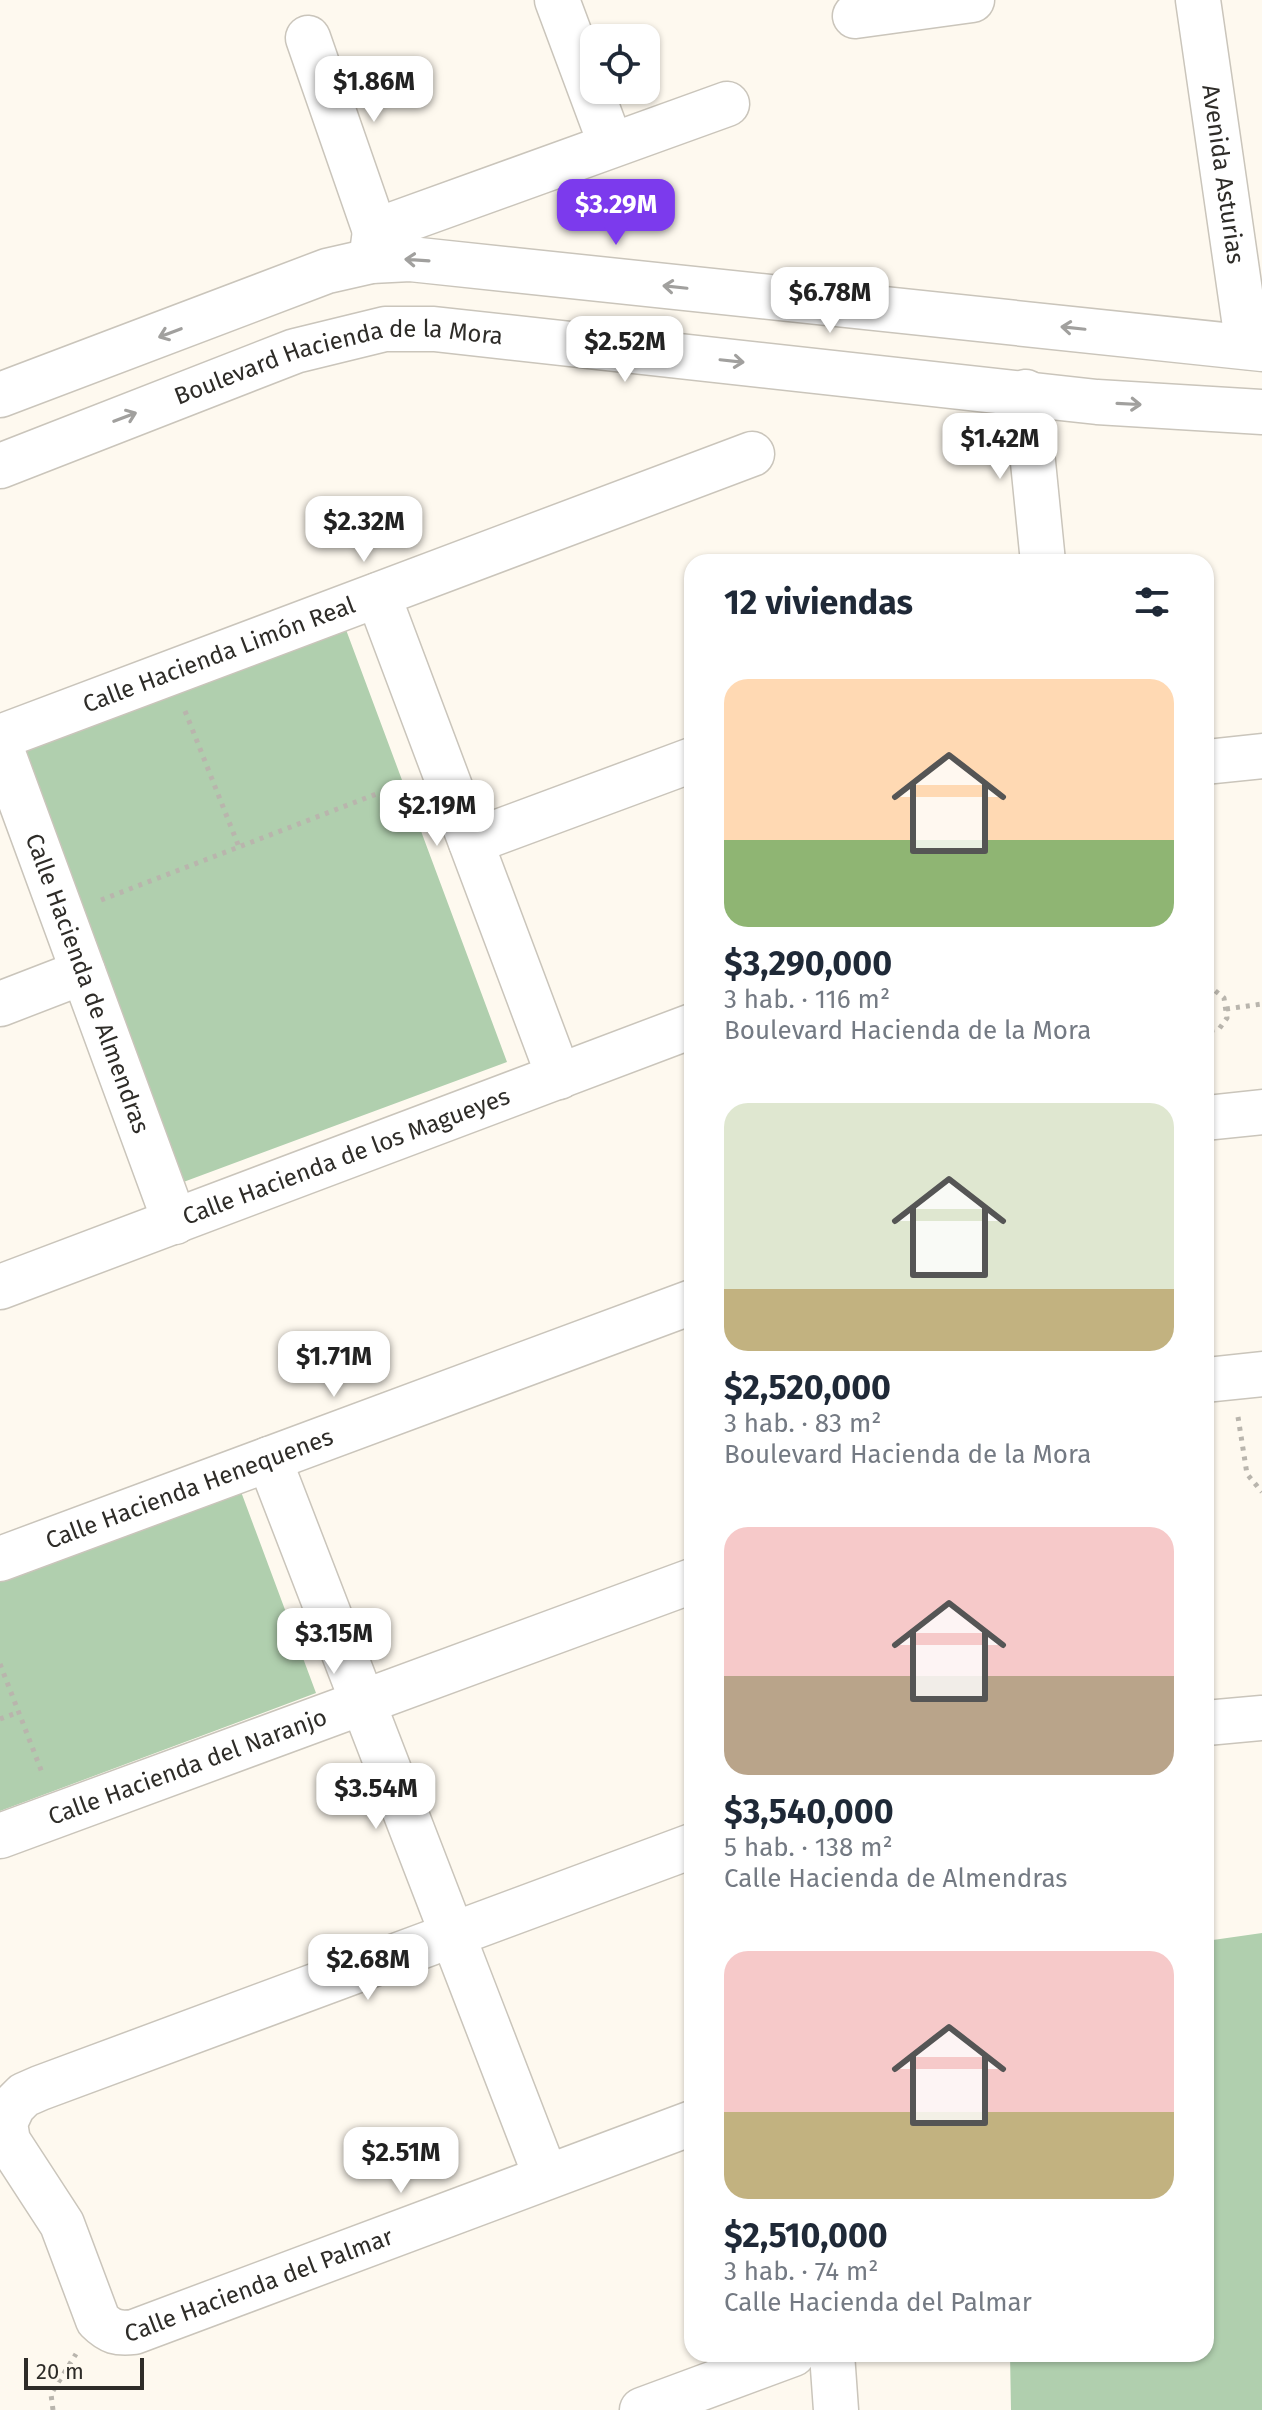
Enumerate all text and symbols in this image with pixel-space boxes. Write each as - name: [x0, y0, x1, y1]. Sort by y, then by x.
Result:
- map controls: [580, 24, 660, 104]
- button: locate: [580, 24, 660, 104]
- pin: $1.86M: [309, 56, 439, 124]
- text: $1.86M: [333, 66, 415, 97]
- street label: Avenida Asturias: [1196, 83, 1250, 266]
- pin: $3.29M: [551, 179, 681, 247]
- text: $3.29M: [575, 189, 657, 220]
- one-way arrow: [404, 252, 431, 267]
- pin: $6.78M: [765, 267, 895, 335]
- text: $6.78M: [789, 277, 871, 308]
- one-way arrow: [662, 279, 689, 294]
- street label: Boulevard Hacienda de la Mora: [170, 315, 504, 411]
- pin: $2.52M: [560, 316, 690, 384]
- one-way arrow: [1060, 321, 1087, 336]
- text: $2.52M: [584, 326, 666, 357]
- one-way arrow: [158, 327, 183, 341]
- one-way arrow: [718, 353, 745, 368]
- one-way arrow: [1115, 397, 1142, 412]
- one-way arrow: [112, 409, 137, 423]
- pin: $1.42M: [935, 413, 1065, 481]
- text: $1.42M: [960, 423, 1040, 454]
- pin: $2.32M: [299, 496, 429, 564]
- text: $2.32M: [323, 506, 405, 537]
- icon: filters: [1130, 580, 1174, 624]
- text: 12 viviendas: [724, 582, 913, 623]
- street label: Calle Hacienda Limón Real: [79, 591, 359, 719]
- icon: home: [877, 731, 1021, 875]
- pin: $2.19M: [372, 780, 502, 848]
- text: $2.19M: [398, 790, 476, 821]
- street label: Calle Hacienda de Almendras: [20, 830, 155, 1137]
- text: $3,290,000: [724, 943, 892, 984]
- text: 3 hab. · 116 m²: [724, 984, 890, 1015]
- text: Boulevard Hacienda de la Mora: [724, 1015, 1091, 1046]
- street label: Calle Hacienda de los Magueyes: [179, 1082, 514, 1231]
- icon: home: [877, 1155, 1021, 1299]
- pin: $1.71M: [269, 1331, 399, 1399]
- text: $1.71M: [296, 1341, 372, 1372]
- text: $2,520,000: [724, 1367, 891, 1408]
- text: 3 hab. · 83 m²: [724, 1408, 881, 1439]
- street label: Calle Hacienda Henequenes: [42, 1423, 337, 1555]
- text: Boulevard Hacienda de la Mora: [724, 1439, 1091, 1470]
- icon: home: [877, 1579, 1021, 1723]
- pin: $3.15M: [269, 1608, 399, 1676]
- text: $3.15M: [295, 1618, 373, 1649]
- street label: Calle Hacienda del Naranjo: [45, 1703, 331, 1831]
- pin: $3.54M: [311, 1763, 441, 1831]
- text: $3.54M: [334, 1773, 418, 1804]
- text: $3,540,000: [724, 1791, 894, 1832]
- text: 5 hab. · 138 m²: [724, 1832, 893, 1863]
- text: Calle Hacienda de Almendras: [724, 1863, 1067, 1894]
- pin: $2.68M: [303, 1934, 433, 2002]
- text: $2.68M: [326, 1944, 410, 1975]
- icon: home: [877, 2003, 1021, 2147]
- pin: $2.51M: [336, 2127, 466, 2195]
- text: $2.51M: [362, 2137, 440, 2168]
- text: $2,510,000: [724, 2215, 888, 2256]
- street label: Calle Hacienda del Palmar: [123, 2222, 397, 2347]
- text: 3 hab. · 74 m²: [724, 2256, 878, 2287]
- text: Calle Hacienda del Palmar: [724, 2287, 1032, 2318]
- scale bar: [24, 2354, 144, 2390]
- text: 20 m: [36, 2358, 84, 2385]

